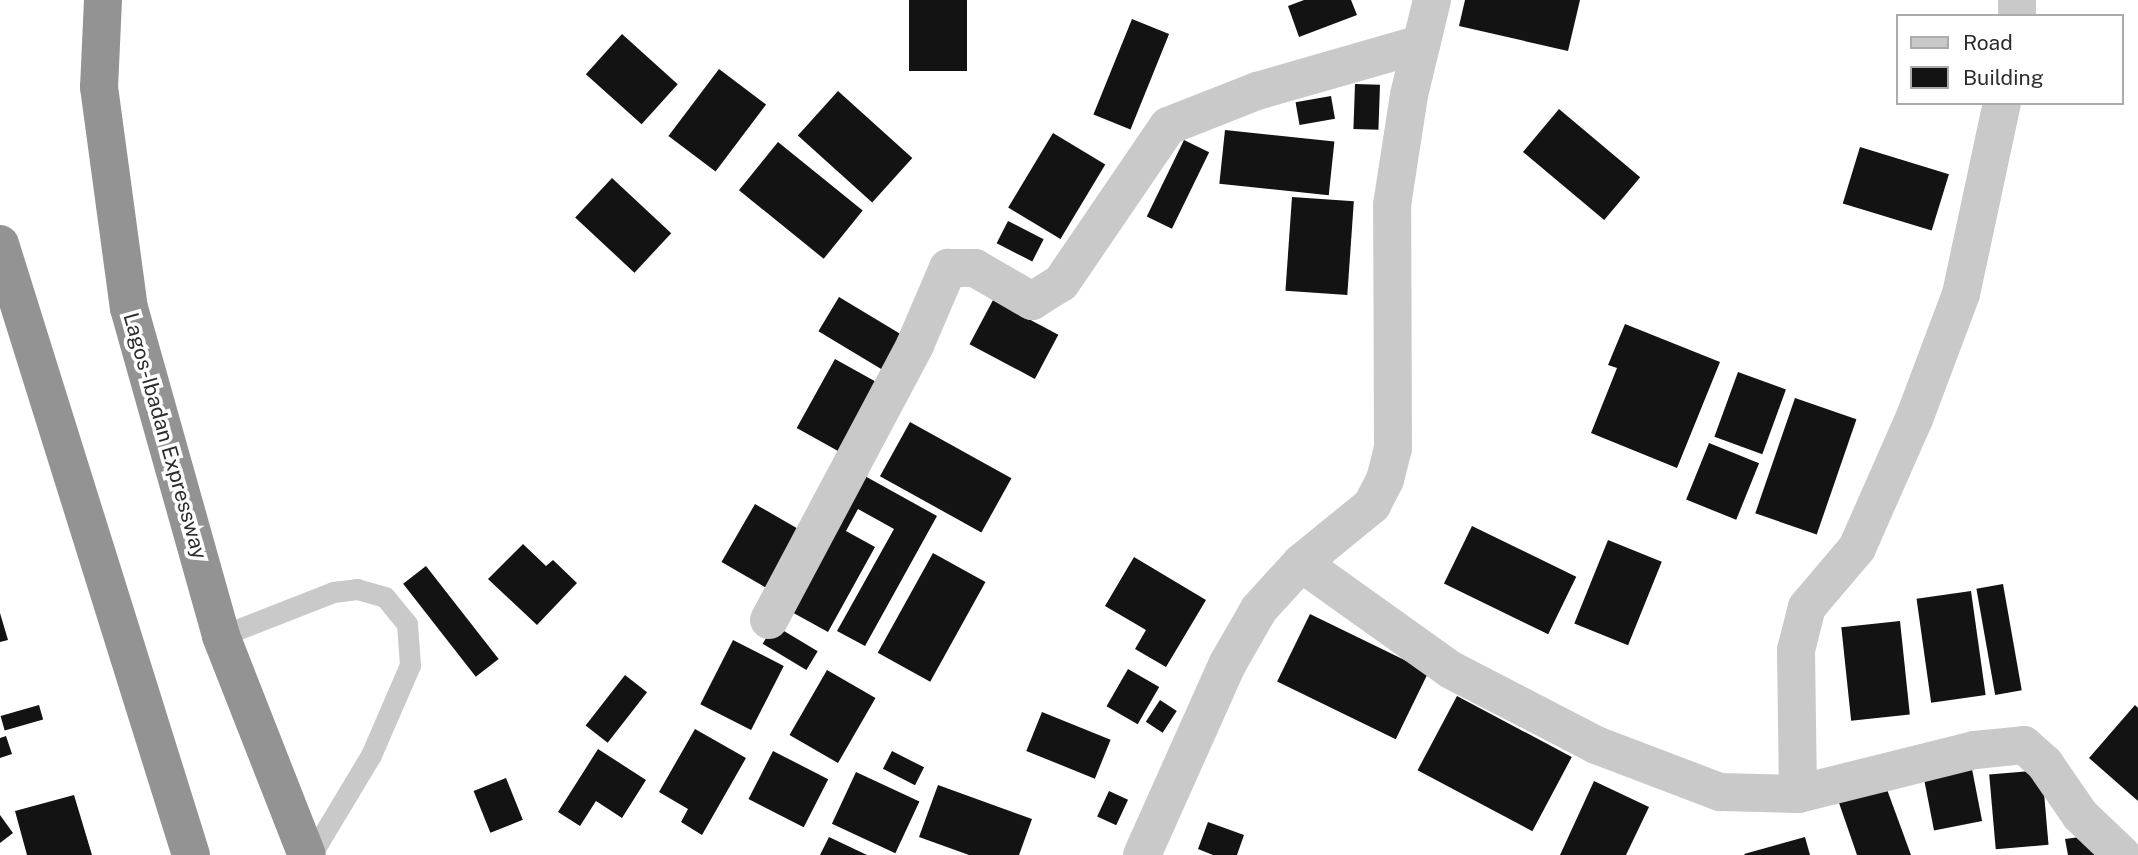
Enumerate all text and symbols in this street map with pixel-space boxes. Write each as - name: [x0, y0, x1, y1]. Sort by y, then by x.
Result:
- legend: [1896, 14, 2124, 105]
- text: Road: [1963, 30, 2013, 55]
- text: Building: [1963, 65, 2044, 90]
- street label: Lagos-Ibadan Expressway: [118, 310, 212, 562]

